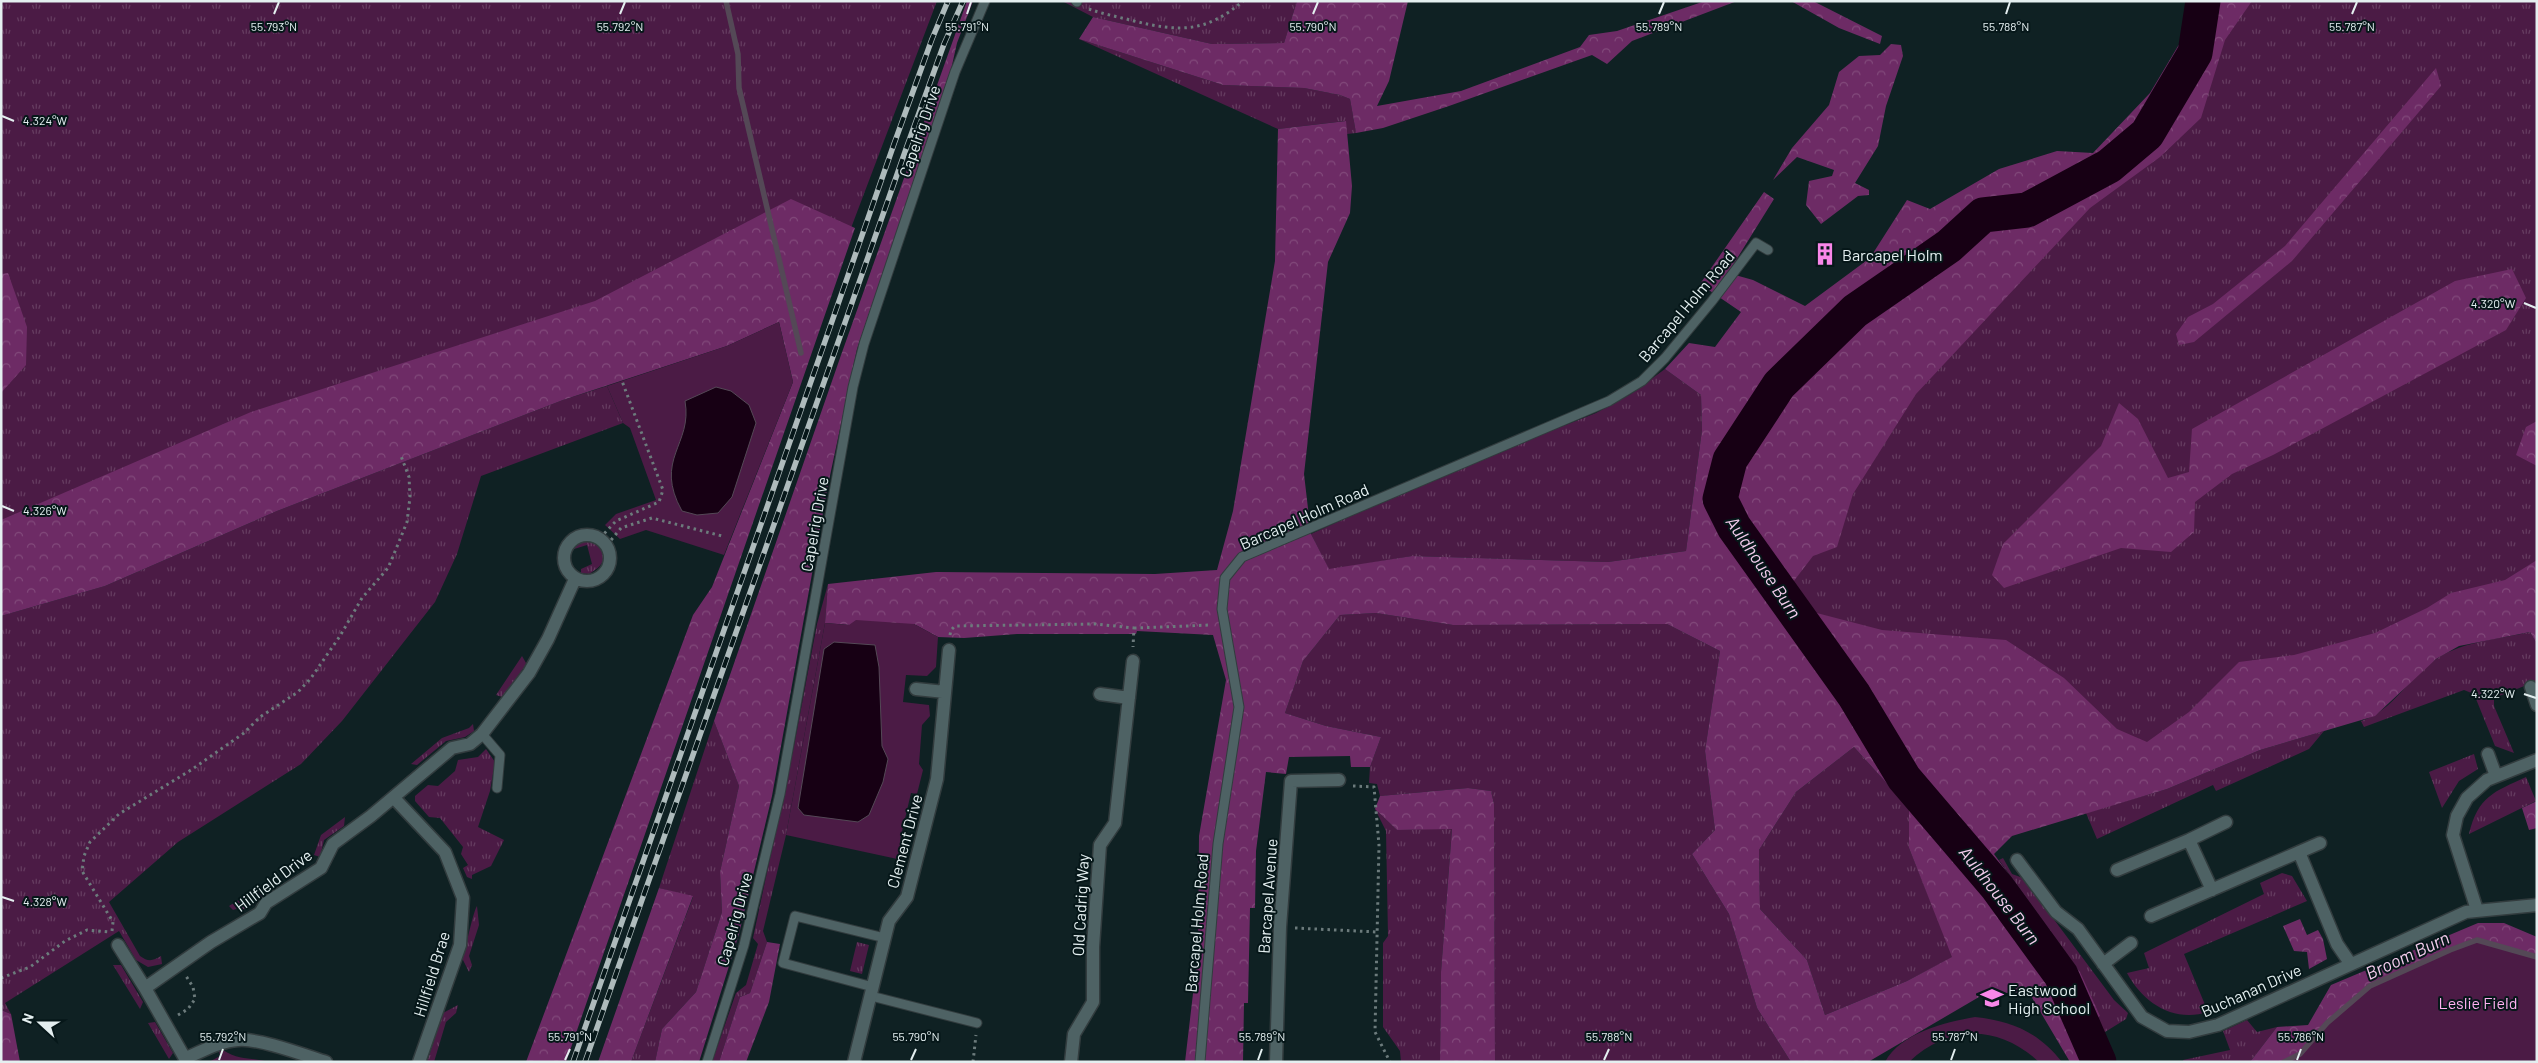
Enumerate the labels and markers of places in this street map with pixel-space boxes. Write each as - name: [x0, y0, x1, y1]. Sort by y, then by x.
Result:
- building icon: Barcapel Holm: [1812, 241, 1838, 267]
- place label: Barcapel Holm: [1842, 245, 1943, 264]
- place label: Eastwood High School: [2008, 980, 2090, 1017]
- school or university icon: Eastwood High School: [1979, 985, 2005, 1011]

